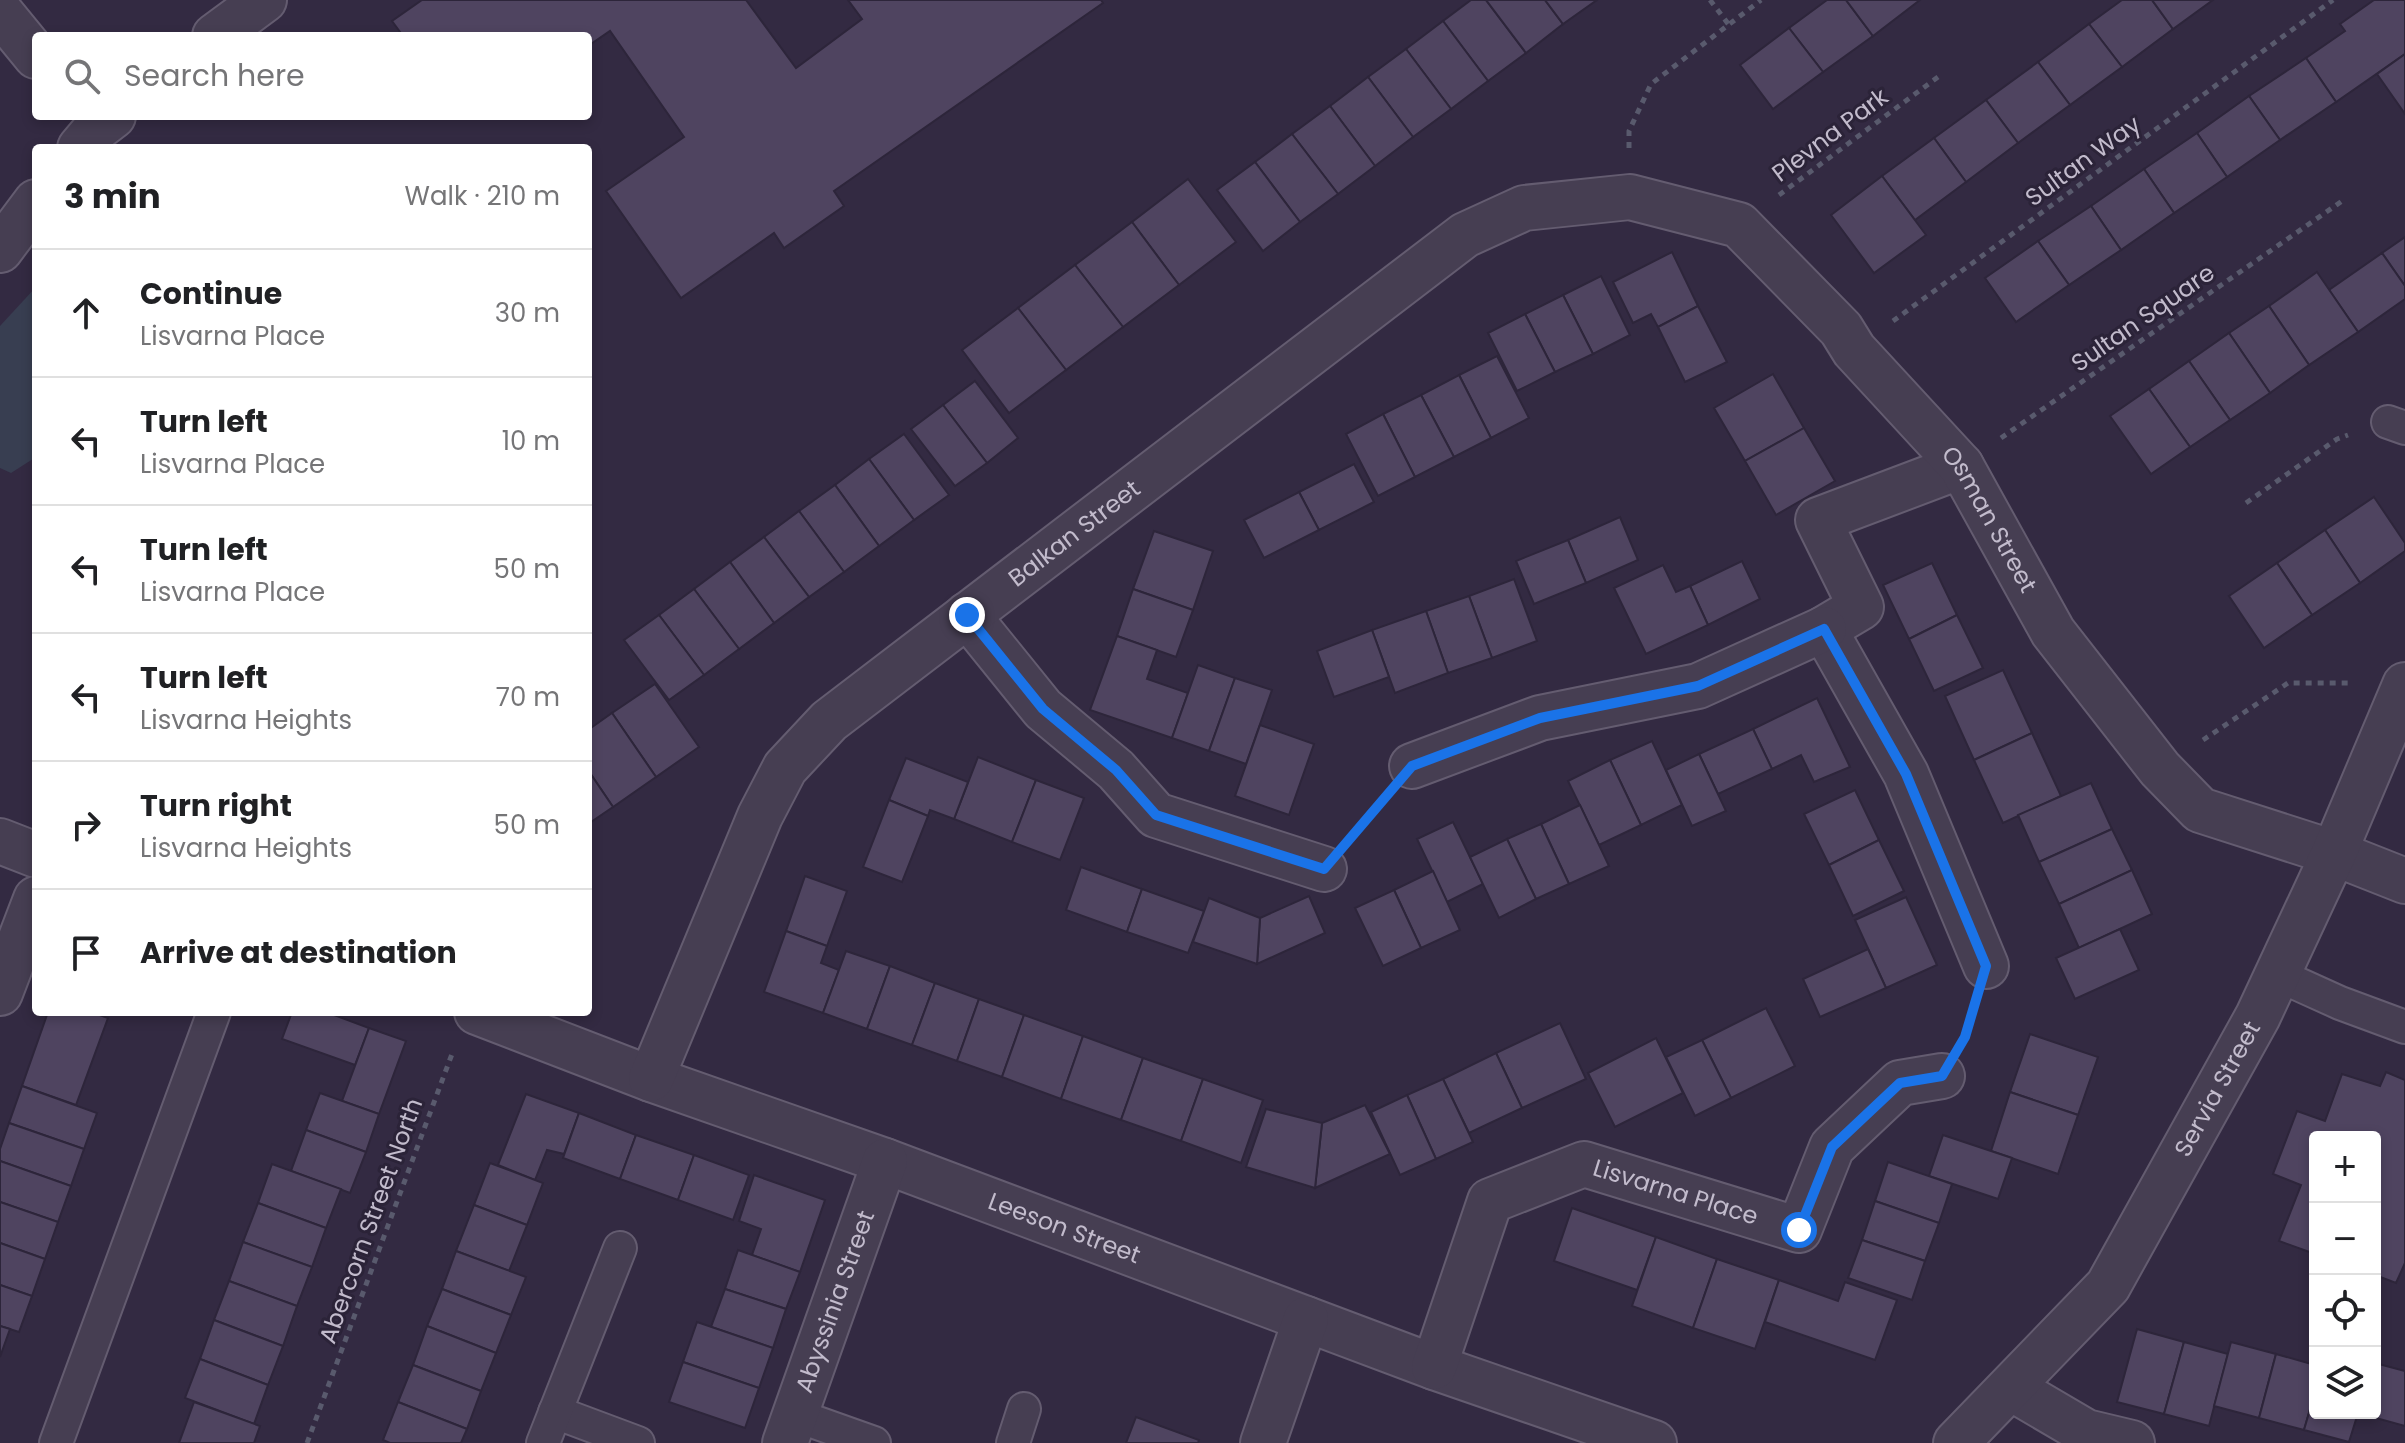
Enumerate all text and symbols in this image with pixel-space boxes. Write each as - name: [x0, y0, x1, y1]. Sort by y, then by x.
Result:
- search box: [32, 32, 592, 120]
- icon: search: [60, 54, 104, 98]
- text: Search here: [124, 54, 305, 97]
- street label: Plevna Park: [1765, 80, 1895, 189]
- street label: Sultan Way: [2018, 107, 2148, 214]
- text: 3 min: [64, 172, 161, 220]
- text: Walk · 210 m: [405, 178, 560, 214]
- street label: Sultan Square: [2065, 256, 2221, 379]
- text: Continue: [140, 272, 282, 315]
- icon: ahead: [64, 291, 108, 335]
- text: 30 m: [495, 295, 560, 331]
- text: Lisvarna Place: [140, 318, 325, 354]
- text: Turn left: [140, 400, 268, 443]
- icon: left: [64, 419, 108, 463]
- text: 10 m: [502, 423, 560, 459]
- street label: Osman Street: [1934, 438, 2045, 598]
- text: Lisvarna Place: [140, 446, 325, 482]
- street label: Balkan Street: [1001, 472, 1147, 594]
- text: Turn left: [140, 528, 268, 571]
- icon: left: [64, 547, 108, 591]
- text: 50 m: [494, 551, 560, 587]
- text: Lisvarna Place: [140, 574, 325, 610]
- route end: [949, 597, 985, 633]
- text: Turn left: [140, 656, 268, 699]
- icon: left: [64, 675, 108, 719]
- text: 70 m: [496, 679, 560, 715]
- text: Lisvarna Heights: [140, 702, 352, 738]
- text: Turn right: [140, 784, 292, 827]
- icon: right: [64, 803, 108, 847]
- text: 50 m: [494, 807, 560, 843]
- text: Lisvarna Heights: [140, 830, 352, 866]
- icon: arrive: [64, 931, 108, 975]
- text: Arrive at destination: [140, 931, 457, 974]
- street label: Servia Street: [2166, 1015, 2268, 1162]
- street label: Abercorn Street North: [311, 1094, 430, 1348]
- map controls: [2309, 1131, 2381, 1419]
- button: +: [2309, 1131, 2381, 1203]
- street label: Lisvarna Place: [1589, 1151, 1762, 1232]
- street label: Leeson Street: [984, 1184, 1145, 1271]
- button: −: [2309, 1203, 2381, 1275]
- street label: Abyssinia Street: [787, 1206, 882, 1397]
- route start: [1781, 1212, 1817, 1248]
- button: locate: [2309, 1275, 2381, 1347]
- button: layers: [2309, 1347, 2381, 1419]

